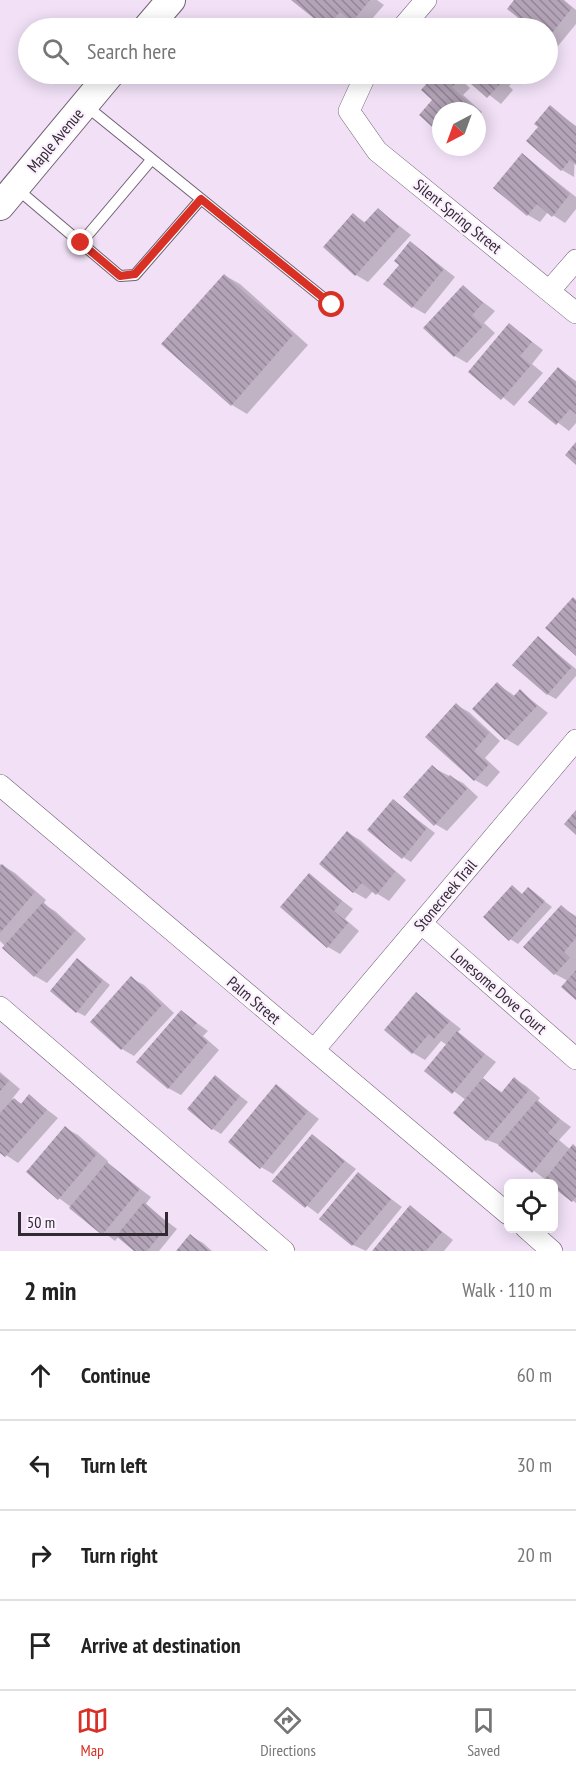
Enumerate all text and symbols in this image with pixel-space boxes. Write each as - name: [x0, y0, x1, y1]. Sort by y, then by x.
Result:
- search box: [18, 18, 558, 84]
- icon: search: [39, 35, 72, 68]
- text: Search here: [87, 37, 176, 65]
- north arrow: [432, 102, 486, 156]
- street label: Maple Avenue: [22, 104, 88, 176]
- street label: Silent Spring Street: [410, 174, 507, 258]
- route end: [67, 229, 93, 255]
- route start: [318, 291, 344, 317]
- street label: Stonecreek Trail: [409, 855, 481, 935]
- street label: Lonesome Dove Court: [447, 944, 551, 1038]
- street label: Palm Street: [223, 972, 285, 1029]
- map controls: [504, 1179, 558, 1233]
- button: locate: [504, 1179, 558, 1233]
- scale bar: [18, 1209, 168, 1236]
- text: 50 m: [27, 1212, 55, 1232]
- text: 2 min: [24, 1274, 77, 1307]
- text: Walk · 110 m: [462, 1277, 552, 1303]
- icon: ahead: [24, 1359, 57, 1392]
- text: Continue: [81, 1361, 151, 1389]
- text: 60 m: [517, 1362, 552, 1388]
- icon: left: [24, 1449, 57, 1482]
- text: Turn left: [81, 1451, 147, 1479]
- text: 30 m: [517, 1452, 552, 1478]
- icon: right: [24, 1539, 57, 1572]
- text: Turn right: [81, 1541, 158, 1569]
- text: 20 m: [517, 1542, 552, 1568]
- icon: arrive: [24, 1629, 57, 1662]
- text: Arrive at destination: [81, 1631, 241, 1659]
- tab: Map: [76, 1704, 109, 1760]
- tab: Directions: [260, 1704, 316, 1760]
- tab: Saved: [467, 1704, 500, 1760]

